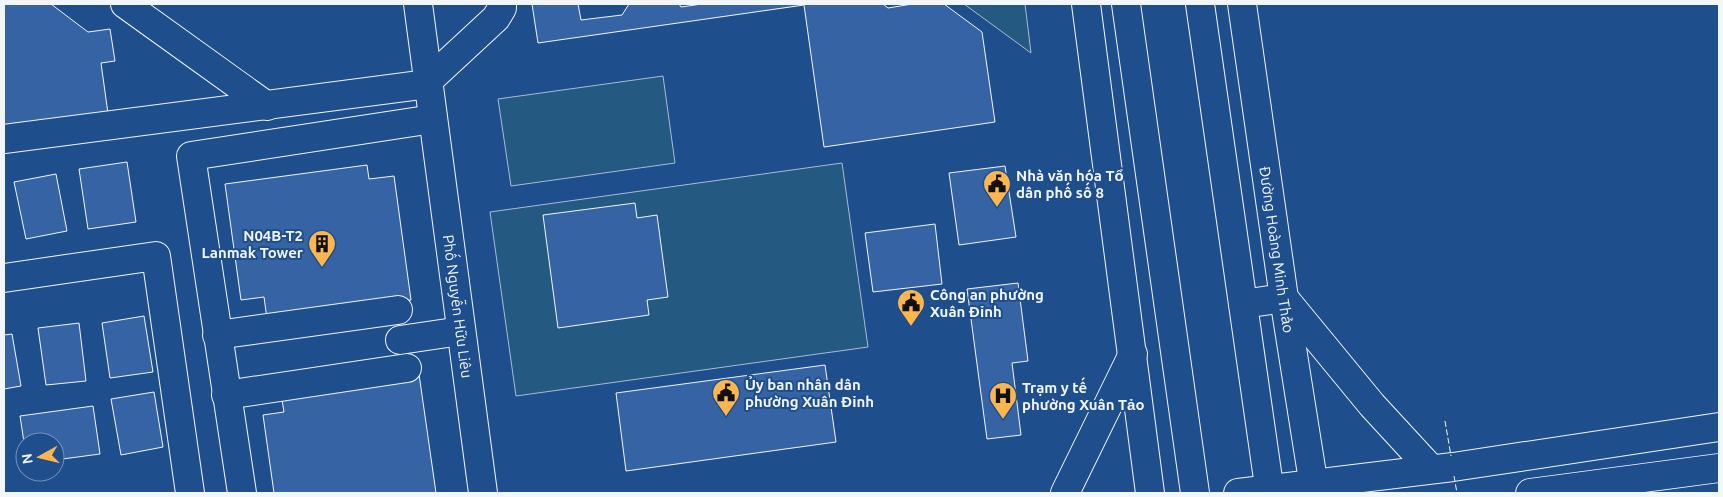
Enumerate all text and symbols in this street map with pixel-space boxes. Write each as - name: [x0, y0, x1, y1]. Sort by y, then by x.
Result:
- street label: Đường Hoàng Minh Thảo: [1257, 165, 1298, 334]
- place label: Nhà văn hóa Tổ dân phố số 8: [1016, 167, 1124, 201]
- public building icon: Nhà văn hóa Tổ dân phố số 8: [982, 169, 1012, 208]
- place label: N04B-T2 Lanmak Tower: [201, 227, 304, 261]
- building icon: N04B-T2 Lanmak Tower: [307, 229, 337, 268]
- street label: Phố Nguyễn Hữu Liêu: [440, 234, 476, 379]
- place label: Công an phường Xuân Đỉnh: [930, 286, 1044, 320]
- public building icon: Công an phường Xuân Đỉnh: [896, 288, 926, 327]
- place label: Ủy ban nhân dân phường Xuân Đỉnh: [745, 376, 874, 410]
- place label: Trạm y tế phường Xuân Tảo: [1022, 377, 1144, 413]
- public building icon: Ủy ban nhân dân phường Xuân Đỉnh: [711, 378, 741, 417]
- hospital icon: Trạm y tế phường Xuân Tảo: [988, 381, 1018, 420]
- north arrow: [15, 432, 65, 482]
- text: N: [18, 453, 36, 465]

